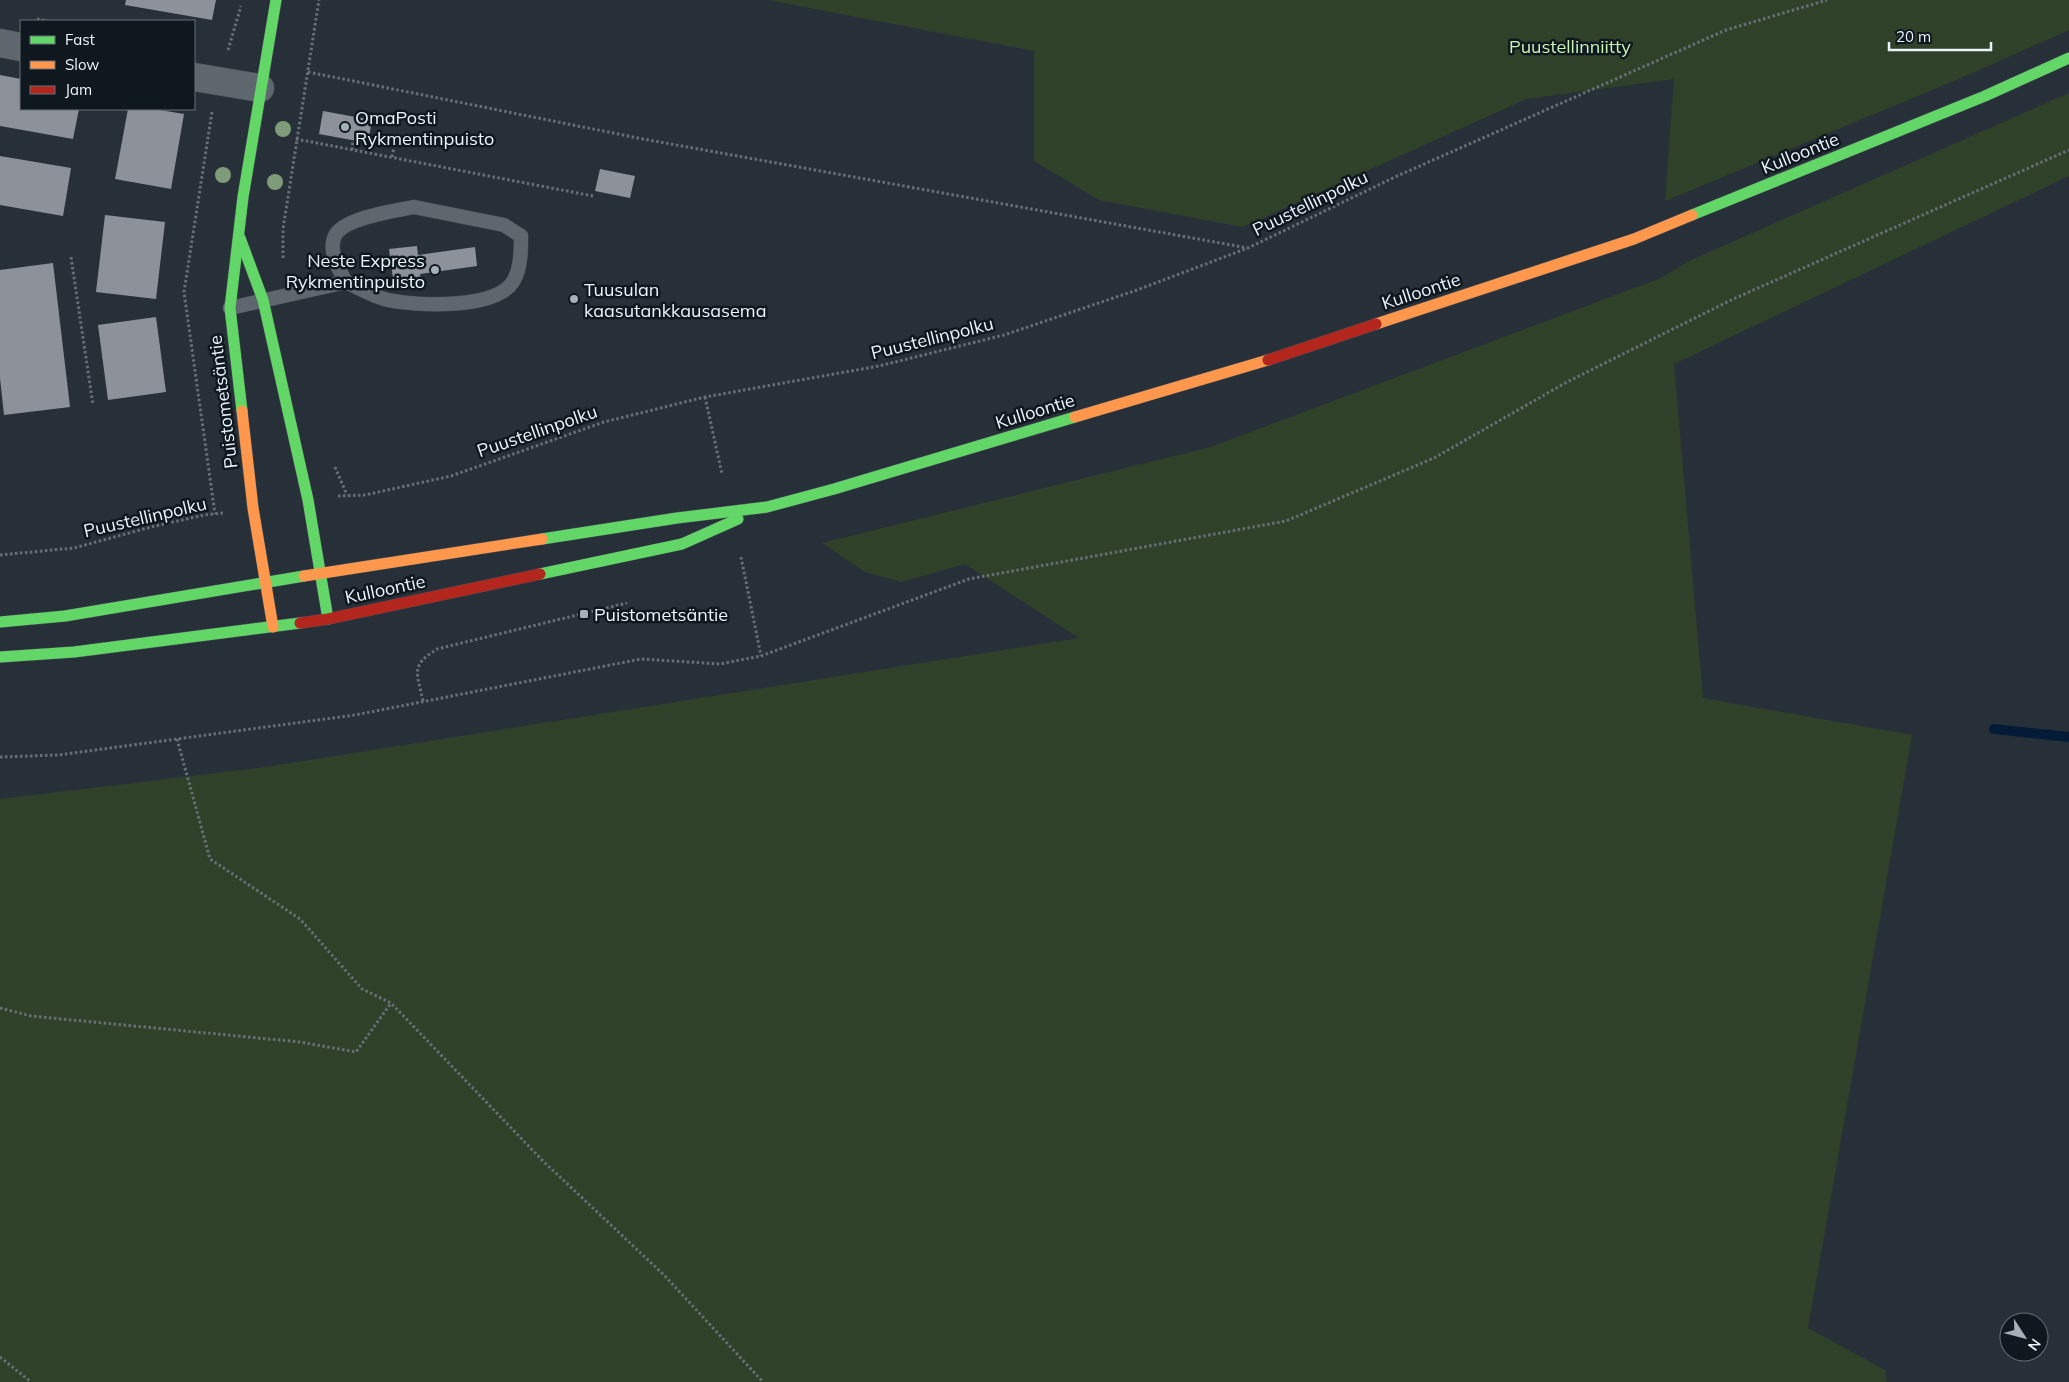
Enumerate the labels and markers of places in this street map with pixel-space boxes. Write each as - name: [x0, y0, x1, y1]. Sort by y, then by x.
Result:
- place label: OmaPosti Rykmentinpuisto: [355, 106, 494, 150]
- marker: OmaPosti Rykmentinpuisto: [339, 121, 351, 133]
- place label: Neste Express Rykmentinpuisto: [286, 249, 425, 293]
- marker: Neste Express Rykmentinpuisto: [429, 264, 441, 276]
- place label: Tuusulan kaasutankkausasema: [584, 278, 766, 322]
- marker: Tuusulan kaasutankkausasema: [568, 293, 580, 305]
- place label: Puistometsäntie: [594, 603, 728, 626]
- marker: Puistometsäntie: [578, 608, 590, 620]

